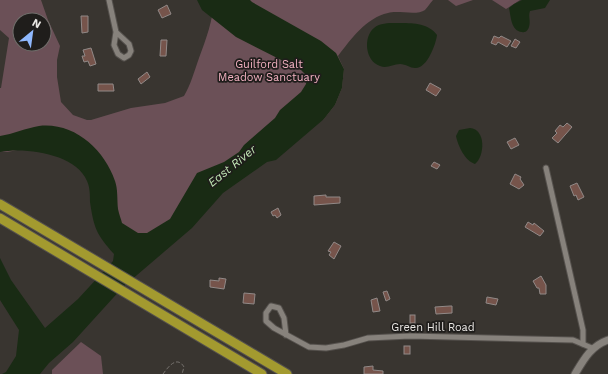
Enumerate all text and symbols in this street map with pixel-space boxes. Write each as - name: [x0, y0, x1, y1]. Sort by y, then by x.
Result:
- north arrow: [12, 12, 52, 52]
- text: N: [30, 16, 43, 31]
- park label: Guilford Salt Meadow Sanctuary: [218, 58, 320, 84]
- water label: East River: [205, 141, 260, 190]
- street label: Green Hill Road: [391, 321, 475, 334]

